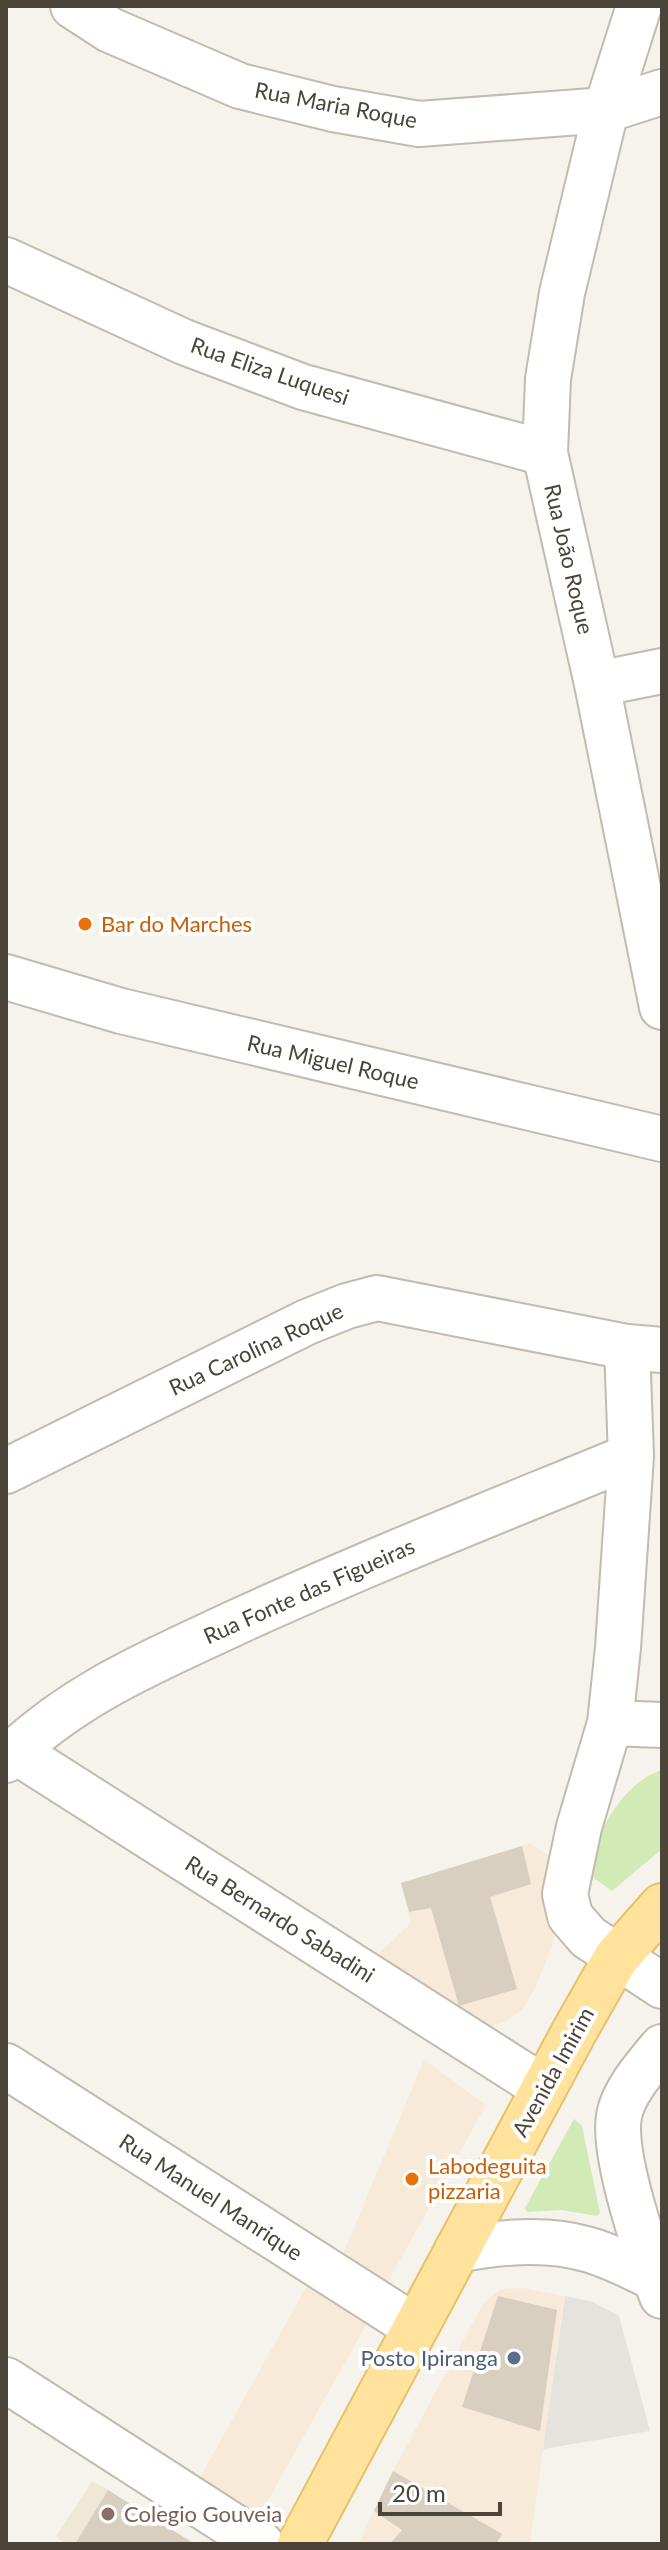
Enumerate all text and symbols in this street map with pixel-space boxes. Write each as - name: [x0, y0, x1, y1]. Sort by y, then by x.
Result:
- street label: Rua Maria Roque: [253, 76, 420, 133]
- street label: Rua Eliza Luquesi: [187, 331, 353, 410]
- street label: Rua João Roque: [539, 481, 600, 637]
- place label: Bar do Marches: [101, 910, 252, 937]
- marker: Bar do Marches: [76, 915, 94, 933]
- street label: Rua Miguel Roque: [245, 1029, 422, 1094]
- street label: Rua Carolina Roque: [164, 1296, 347, 1401]
- street label: Rua Fonte das Figueiras: [199, 1532, 419, 1649]
- street label: Rua Bernardo Sabadini: [181, 1849, 380, 1988]
- street label: Avenida Imirim: [506, 2002, 599, 2141]
- street label: Rua Manuel Manrique: [115, 2127, 308, 2266]
- place label: Labodeguita pizzaria: [428, 2152, 547, 2204]
- marker: Labodeguita pizzaria: [403, 2170, 421, 2188]
- place label: Posto Ipiranga: [360, 2344, 498, 2371]
- marker: Posto Ipiranga: [505, 2349, 523, 2367]
- scale bar: [380, 2466, 500, 2516]
- text: 20 m: [392, 2478, 446, 2507]
- place label: Colegio Gouveia: [124, 2500, 282, 2527]
- marker: Colegio Gouveia: [99, 2505, 117, 2523]

